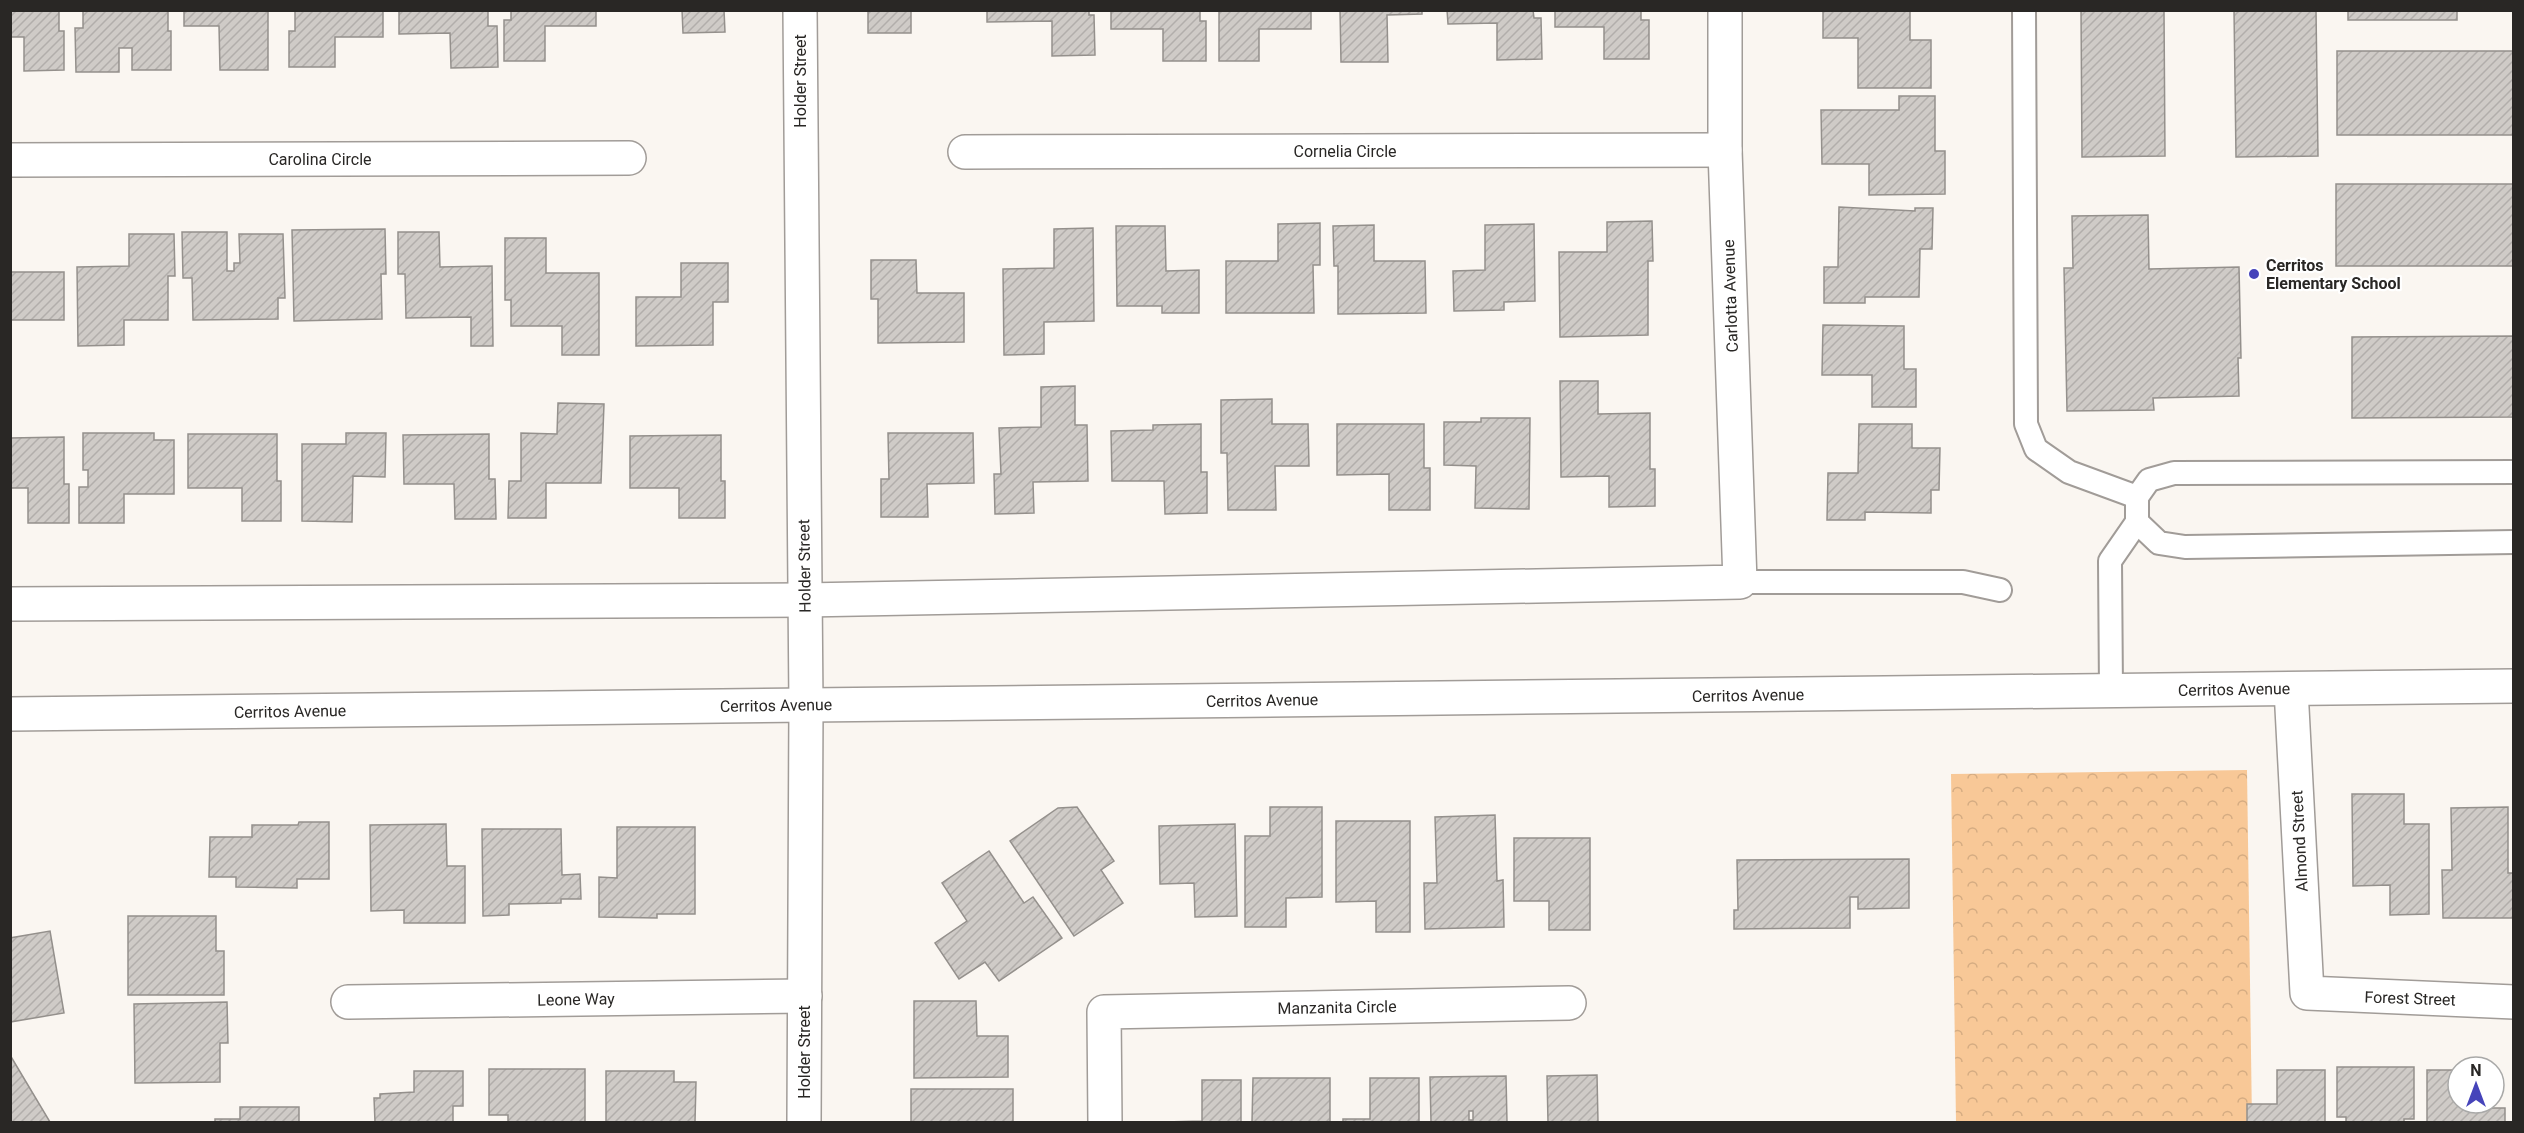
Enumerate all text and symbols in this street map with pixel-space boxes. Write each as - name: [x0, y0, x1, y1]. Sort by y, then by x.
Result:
- street label: Holder Street: [791, 34, 810, 128]
- street label: Cornelia Circle: [1293, 142, 1397, 161]
- street label: Carolina Circle: [268, 150, 372, 169]
- street label: Carlotta Avenue: [1719, 239, 1742, 353]
- place label: Cerritos Elementary School: [2266, 256, 2401, 293]
- marker: Cerritos Elementary School: [2247, 267, 2261, 281]
- street label: Holder Street: [794, 519, 815, 613]
- street label: Cerritos Avenue: [2178, 679, 2290, 700]
- street label: Cerritos Avenue: [1692, 685, 1804, 706]
- street label: Cerritos Avenue: [1206, 690, 1318, 711]
- street label: Cerritos Avenue: [720, 695, 832, 716]
- street label: Cerritos Avenue: [234, 701, 346, 722]
- street label: Almond Street: [2287, 790, 2312, 892]
- street label: Forest Street: [2364, 987, 2456, 1010]
- street label: Leone Way: [537, 989, 615, 1010]
- street label: Manzanita Circle: [1277, 997, 1397, 1018]
- street label: Holder Street: [795, 1005, 814, 1099]
- north arrow: [2446, 1055, 2506, 1115]
- text: N: [2470, 1061, 2482, 1080]

